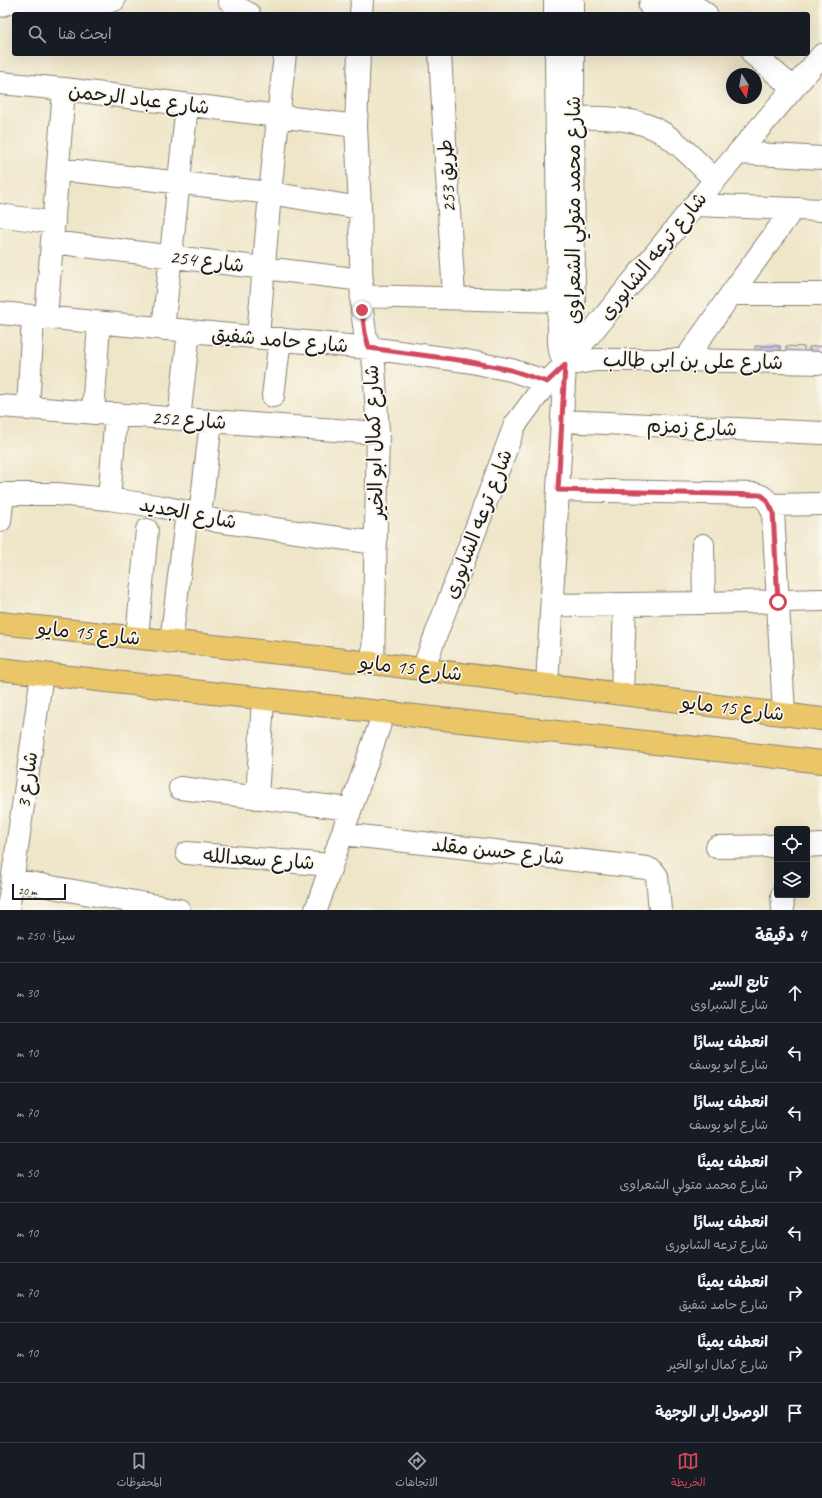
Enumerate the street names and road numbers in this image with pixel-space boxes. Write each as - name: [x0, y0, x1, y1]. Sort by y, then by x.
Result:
- street label: شارع عباد الرحمن: [67, 78, 211, 121]
- street label: شارع محمد متولي الشعراوى: [561, 96, 591, 324]
- street label: طريق 253: [433, 138, 461, 214]
- street label: شارع ترعه الشابورى: [594, 187, 713, 326]
- street label: شارع 254: [168, 244, 246, 279]
- street label: شارع حامد شفيق: [210, 322, 349, 359]
- street label: شارع على بن ابى طالب: [603, 347, 783, 376]
- street label: شارع كمال ابو الخير: [359, 364, 390, 522]
- street label: شارع 252: [151, 405, 227, 436]
- street label: شارع زمزم: [646, 412, 738, 444]
- street label: شارع ترعه الشابورى: [438, 446, 519, 603]
- street label: شارع الجديد: [137, 491, 239, 536]
- street label: شارع 15 مايو: [34, 615, 142, 652]
- street label: شارع 15 مايو: [356, 649, 464, 688]
- street label: شارع 15 مايو: [678, 689, 786, 728]
- street label: شارع 3: [11, 750, 44, 810]
- street label: شارع حسن مقلد: [430, 832, 566, 871]
- street label: شارع سعدالله: [202, 843, 316, 876]

